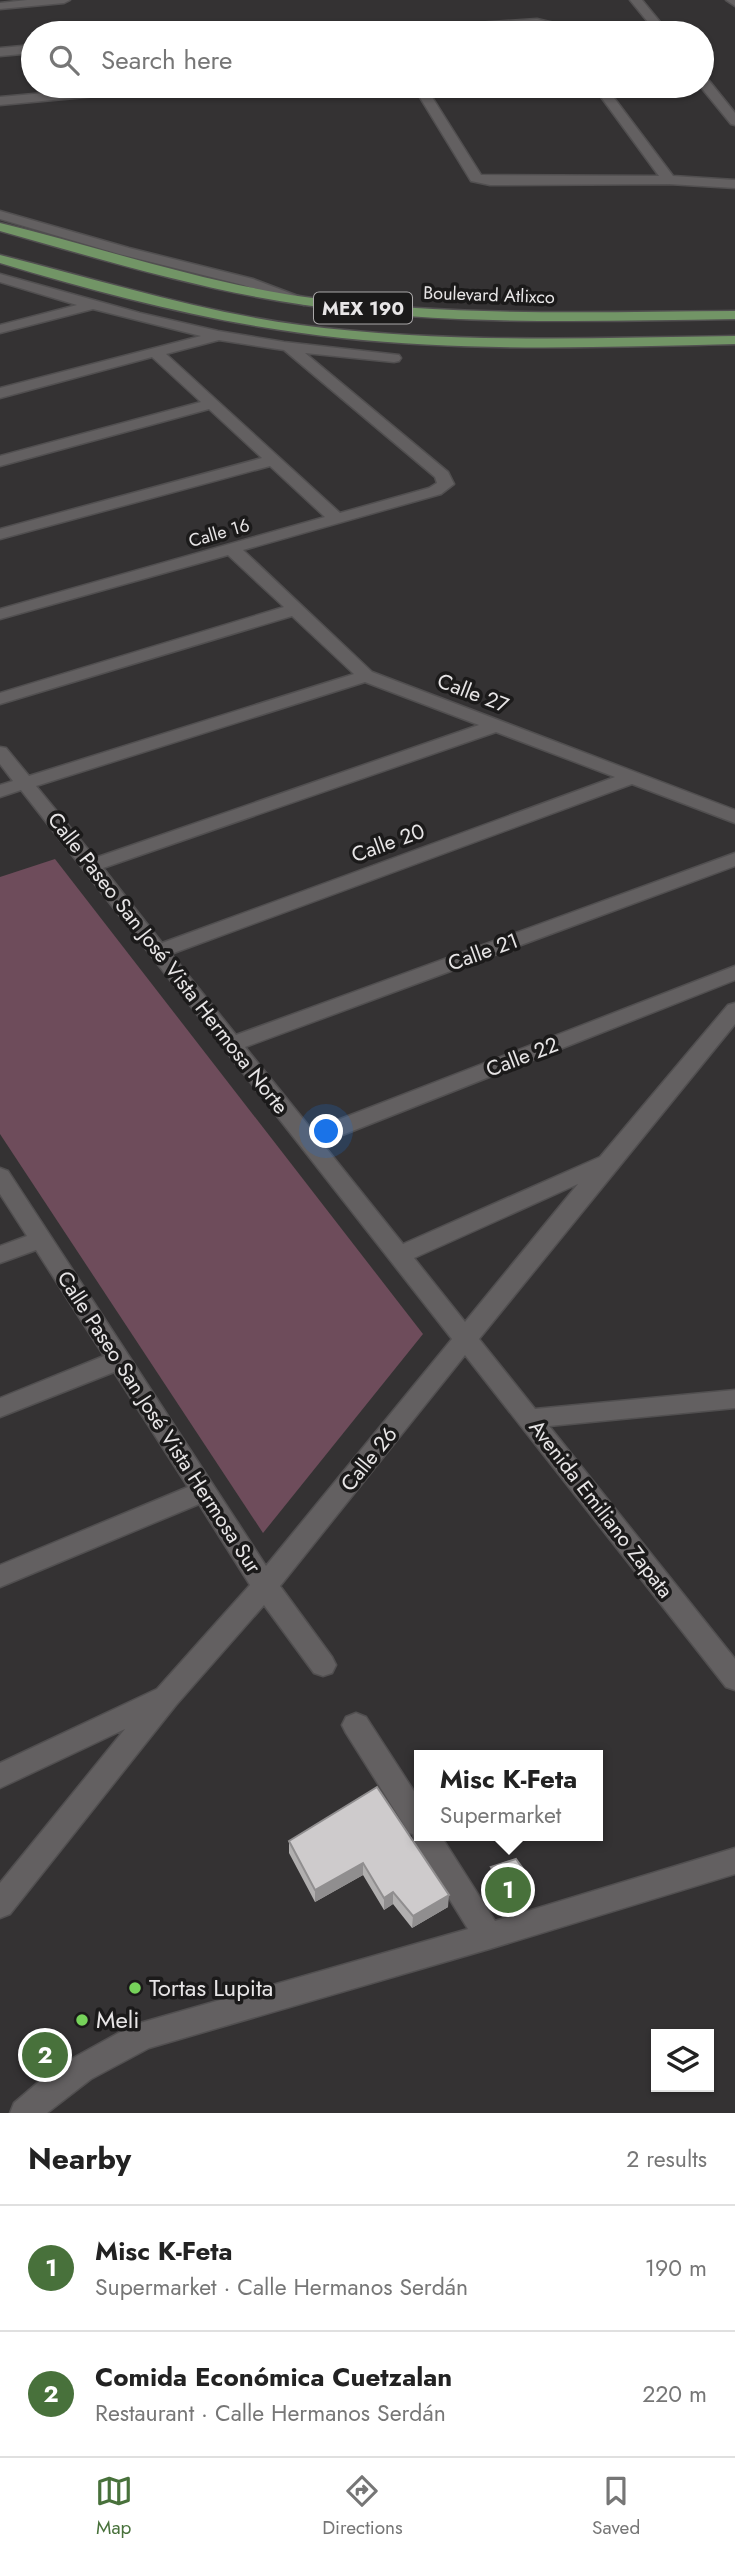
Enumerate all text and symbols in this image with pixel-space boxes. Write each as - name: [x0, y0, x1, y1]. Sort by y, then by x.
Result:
- search box: [21, 21, 714, 98]
- icon: search: [45, 41, 83, 79]
- text: Search here: [101, 41, 233, 79]
- street label: Boulevard Atlixco: [423, 280, 555, 310]
- road number: MEX 190: [314, 292, 412, 324]
- street label: Calle 16: [185, 512, 253, 554]
- street label: Calle 27: [433, 666, 513, 720]
- street label: Calle Paseo San José Vista Hermosa Norte: [40, 806, 296, 1121]
- street label: Calle 20: [347, 816, 429, 870]
- street label: Calle 21: [444, 925, 522, 979]
- street label: Calle 22: [482, 1030, 562, 1084]
- your location: [309, 1114, 343, 1148]
- street label: Calle Paseo San José Vista Hermosa Sur: [50, 1265, 269, 1580]
- street label: Avenida Emiliano Zapata: [522, 1414, 680, 1604]
- street label: Calle 26: [334, 1420, 404, 1498]
- popup: [414, 1750, 603, 1841]
- text: Misc K-Feta: [440, 1760, 577, 1798]
- text: Supermarket: [440, 1798, 561, 1832]
- pin: 1: [485, 1864, 531, 1916]
- place label: Tortas Lupita: [149, 1970, 273, 2005]
- marker: Tortas Lupita: [127, 1980, 143, 1996]
- place label: Meli: [96, 2002, 140, 2037]
- marker: Meli: [74, 2012, 90, 2028]
- pin: 2: [22, 2029, 68, 2081]
- map controls: [651, 2029, 714, 2092]
- button: layers: [651, 2029, 714, 2092]
- text: Nearby: [28, 2137, 131, 2180]
- text: 2 results: [626, 2142, 707, 2176]
- text: Misc K-Feta: [95, 2232, 233, 2270]
- text: 1: [45, 2251, 57, 2285]
- text: 190 m: [645, 2251, 707, 2285]
- text: Supermarket · Calle Hermanos Serdán: [95, 2270, 468, 2304]
- text: Comida Económica Cuetzalan: [95, 2358, 452, 2396]
- text: 2: [43, 2377, 59, 2411]
- text: 220 m: [642, 2377, 707, 2411]
- text: Restaurant · Calle Hermanos Serdán: [95, 2396, 446, 2430]
- tab: Map: [95, 2472, 133, 2541]
- tab: Directions: [322, 2472, 403, 2541]
- tab: Saved: [592, 2472, 640, 2541]

